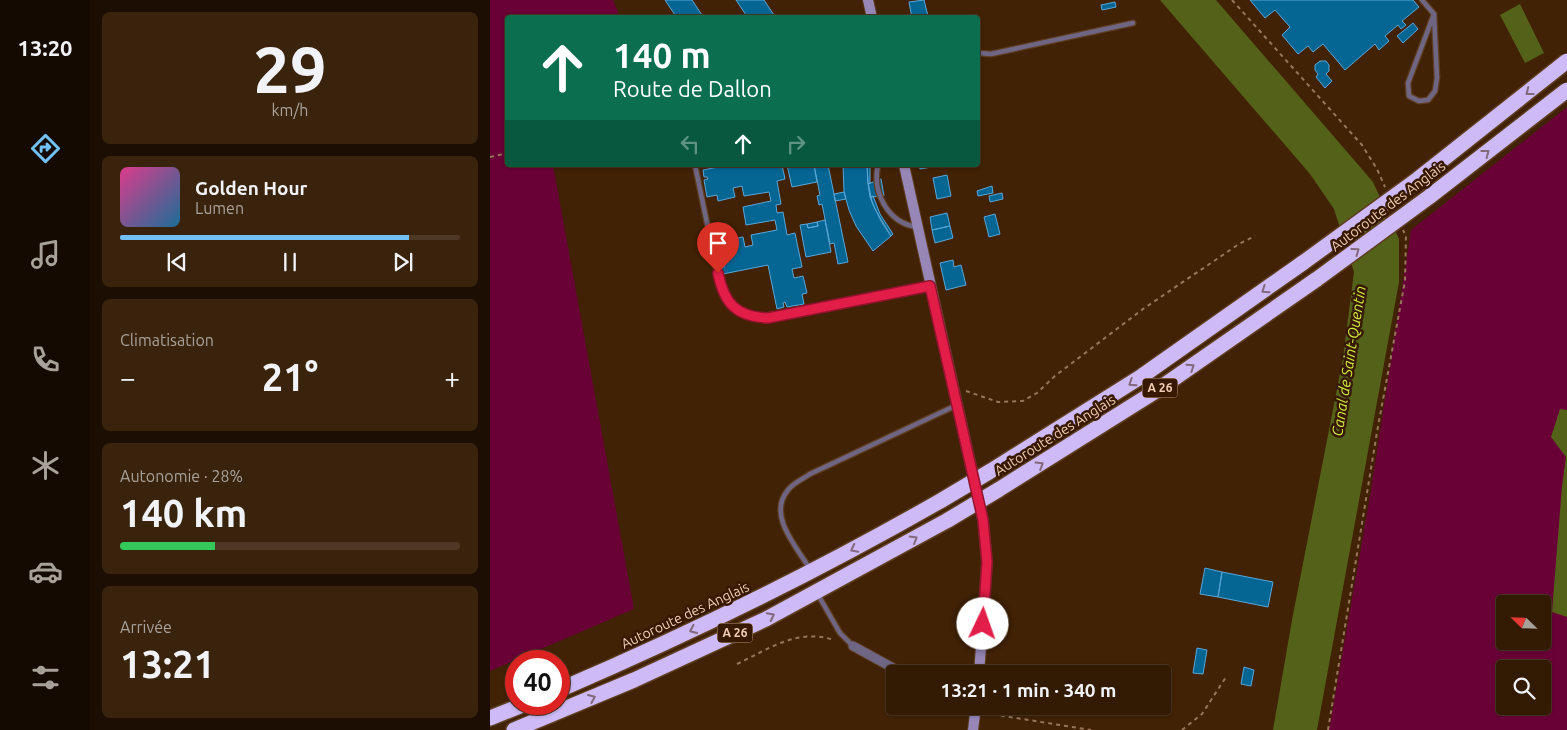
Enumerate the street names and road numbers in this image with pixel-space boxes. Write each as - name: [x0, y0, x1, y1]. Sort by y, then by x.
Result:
- street label: Autoroute des Anglais: [1328, 158, 1448, 254]
- road number: A 26: [1142, 378, 1178, 398]
- street label: Autoroute des Anglais: [992, 391, 1118, 479]
- street label: Autoroute des Anglais: [618, 578, 752, 652]
- road number: A 26: [718, 624, 752, 642]

